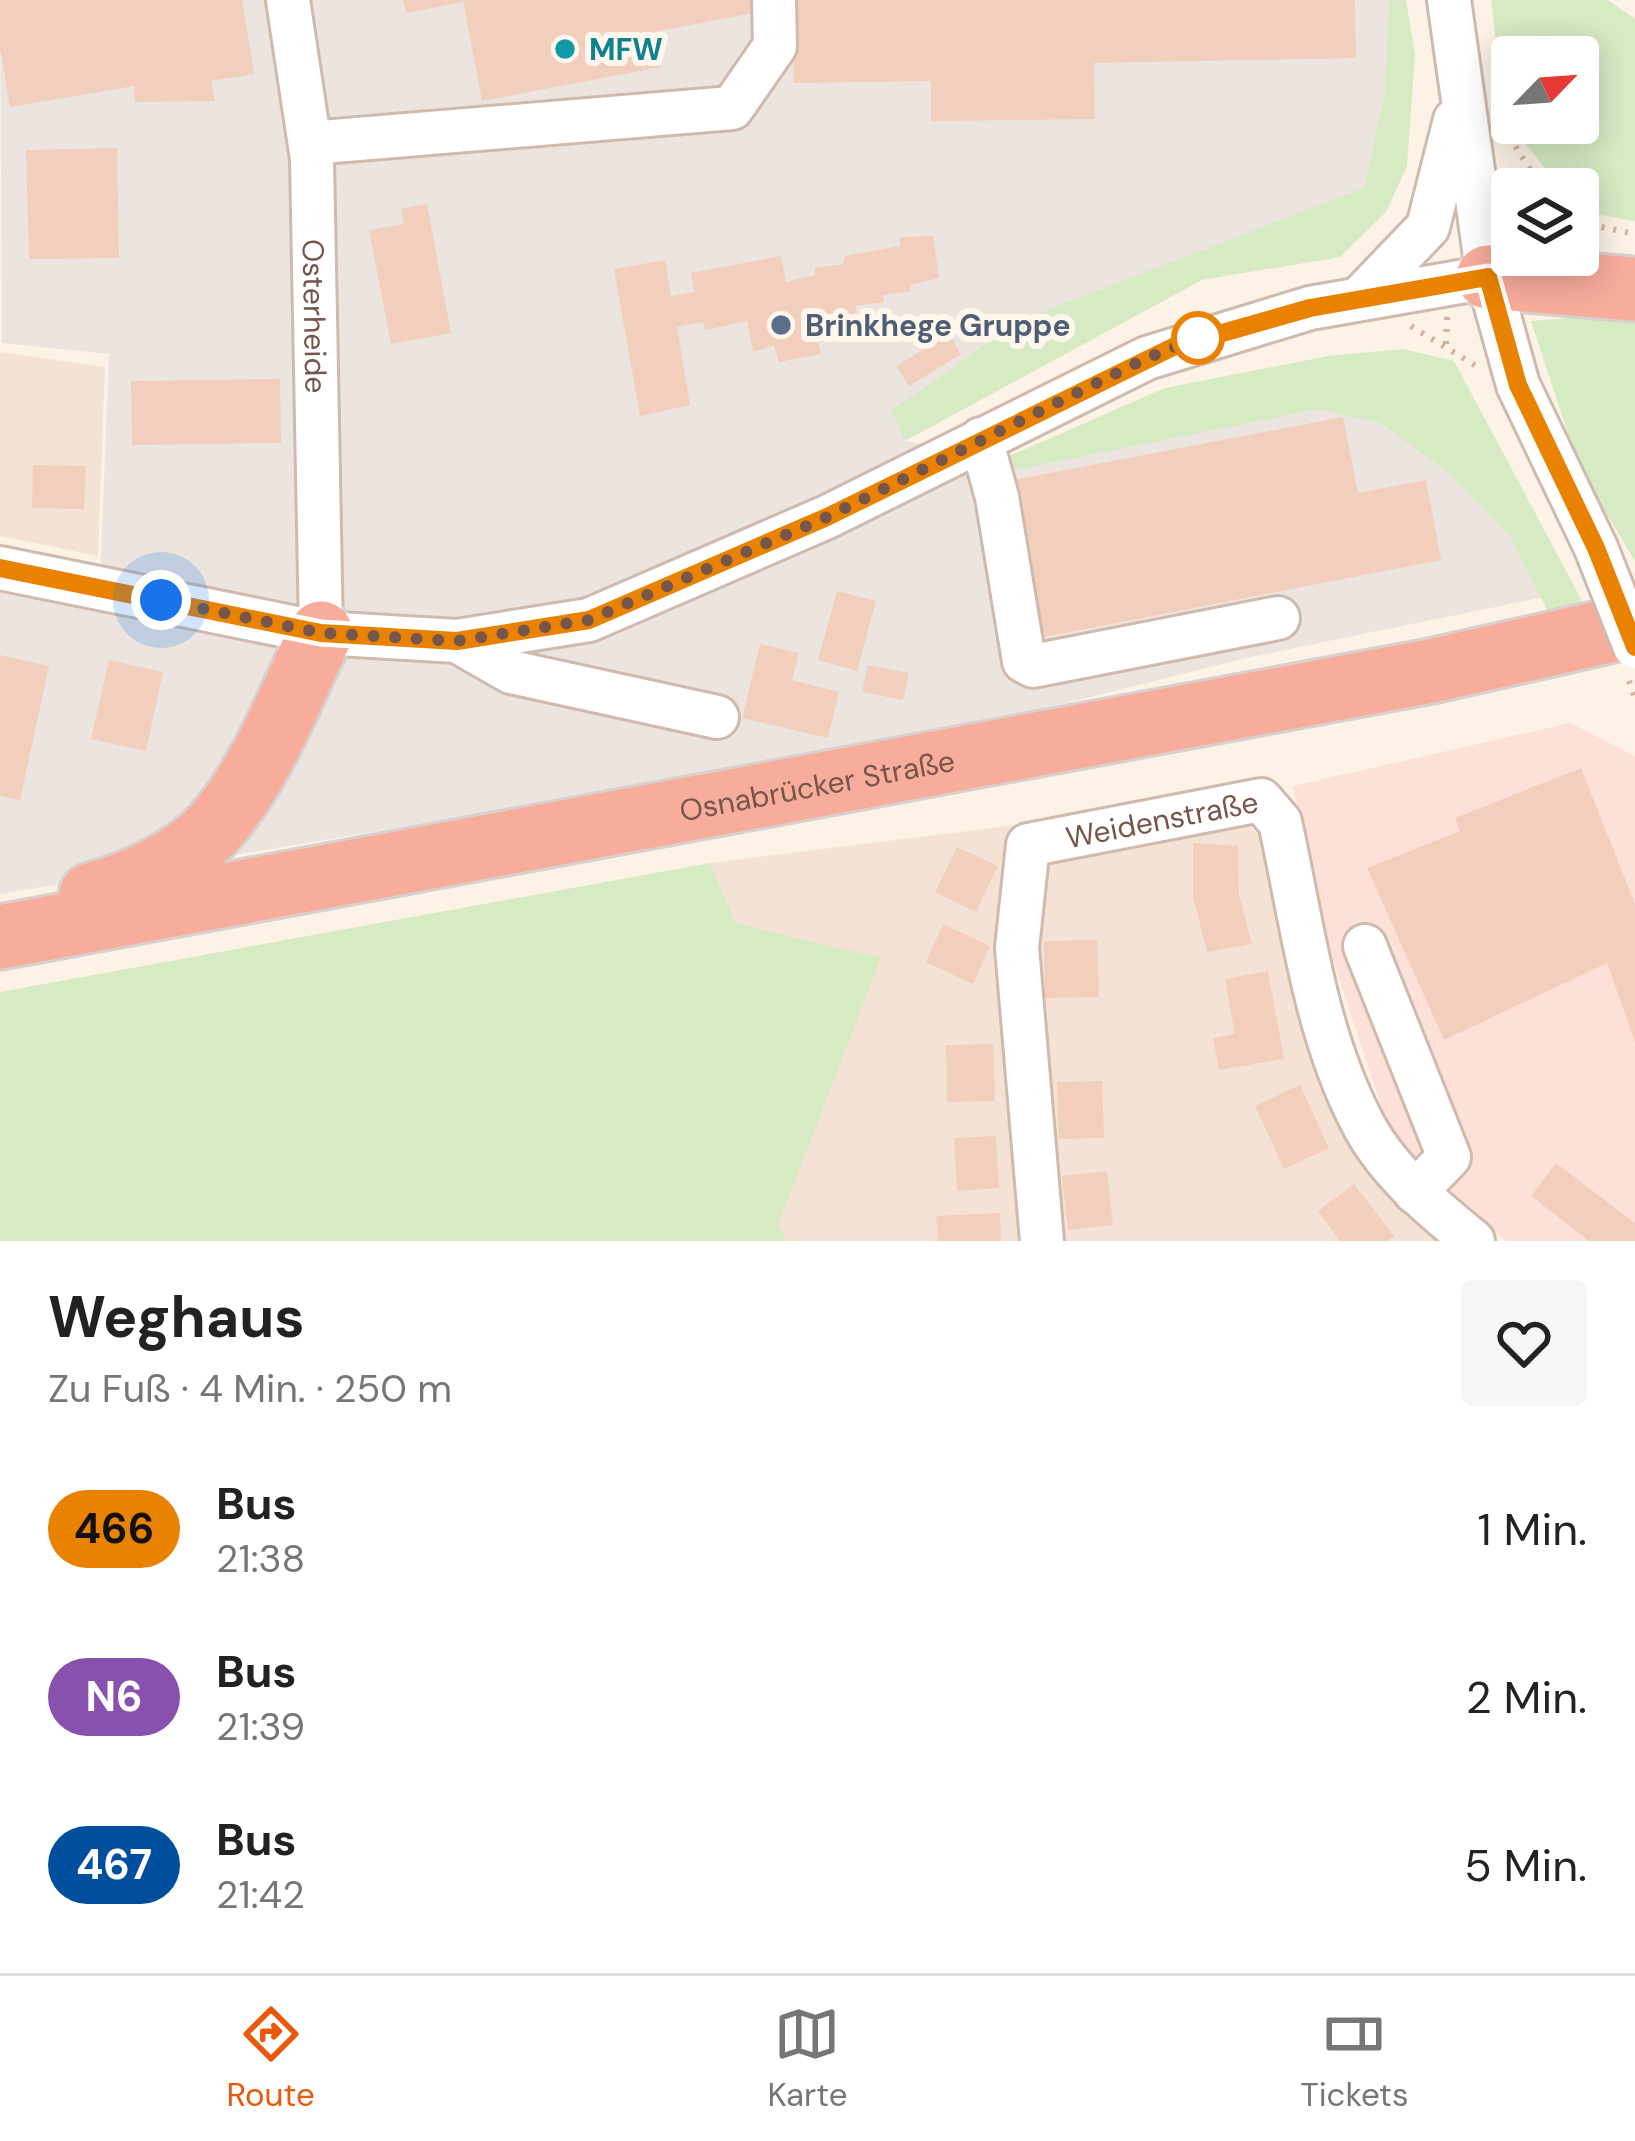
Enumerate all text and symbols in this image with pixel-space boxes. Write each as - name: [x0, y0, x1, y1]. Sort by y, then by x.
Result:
- place label: MFW: [589, 30, 663, 69]
- marker: MFW: [552, 36, 578, 62]
- north arrow: [1491, 36, 1599, 144]
- map controls: [1491, 36, 1599, 276]
- button: layers: [1491, 168, 1599, 276]
- street label: Osterheide: [294, 239, 336, 394]
- place label: Brinkhege Gruppe: [805, 306, 1071, 345]
- marker: Brinkhege Gruppe: [768, 312, 794, 338]
- unlabelled marker: [1173, 313, 1223, 363]
- your location: [131, 570, 191, 630]
- street label: Osnabrücker Straße: [676, 740, 958, 830]
- street label: Weidenstraße: [1062, 782, 1261, 857]
- text: Weghaus: [48, 1280, 305, 1355]
- button: heart: [1461, 1280, 1587, 1406]
- text: Zu Fuß · 4 Min. · 250 m: [48, 1363, 452, 1414]
- text: Bus: [216, 1474, 296, 1533]
- text: 1 Min.: [1478, 1500, 1587, 1559]
- text: 466: [74, 1501, 154, 1556]
- text: 21:38: [216, 1533, 305, 1584]
- text: Bus: [216, 1642, 296, 1701]
- text: 2 Min.: [1466, 1668, 1587, 1727]
- text: N6: [85, 1669, 143, 1724]
- text: 21:39: [216, 1701, 305, 1752]
- text: Bus: [216, 1810, 296, 1869]
- text: 5 Min.: [1464, 1836, 1587, 1895]
- text: 467: [76, 1837, 152, 1892]
- text: 21:42: [216, 1869, 305, 1920]
- tab: Route: [226, 2001, 315, 2116]
- tab: Karte: [767, 2001, 847, 2116]
- tab: Tickets: [1300, 2001, 1409, 2116]

